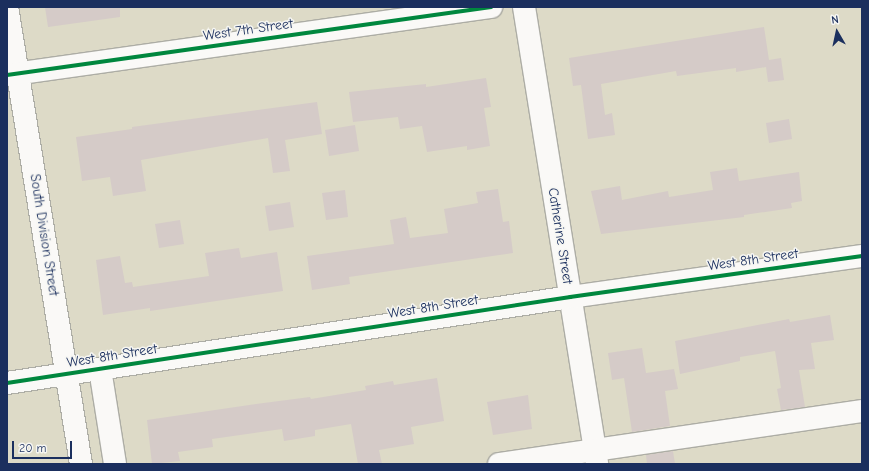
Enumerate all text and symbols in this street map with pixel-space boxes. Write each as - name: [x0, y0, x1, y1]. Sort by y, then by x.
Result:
- north arrow: [817, 12, 857, 52]
- text: N: [830, 13, 840, 27]
- street label: West 7th Street: [202, 15, 294, 45]
- street label: South Division Street: [26, 173, 62, 297]
- street label: Catherine Street: [544, 187, 576, 285]
- street label: West 8th Street: [707, 245, 799, 275]
- street label: West 8th Street: [387, 292, 479, 322]
- street label: West 8th Street: [66, 341, 158, 371]
- scale bar: [14, 433, 74, 459]
- text: 20 m: [19, 441, 47, 455]

